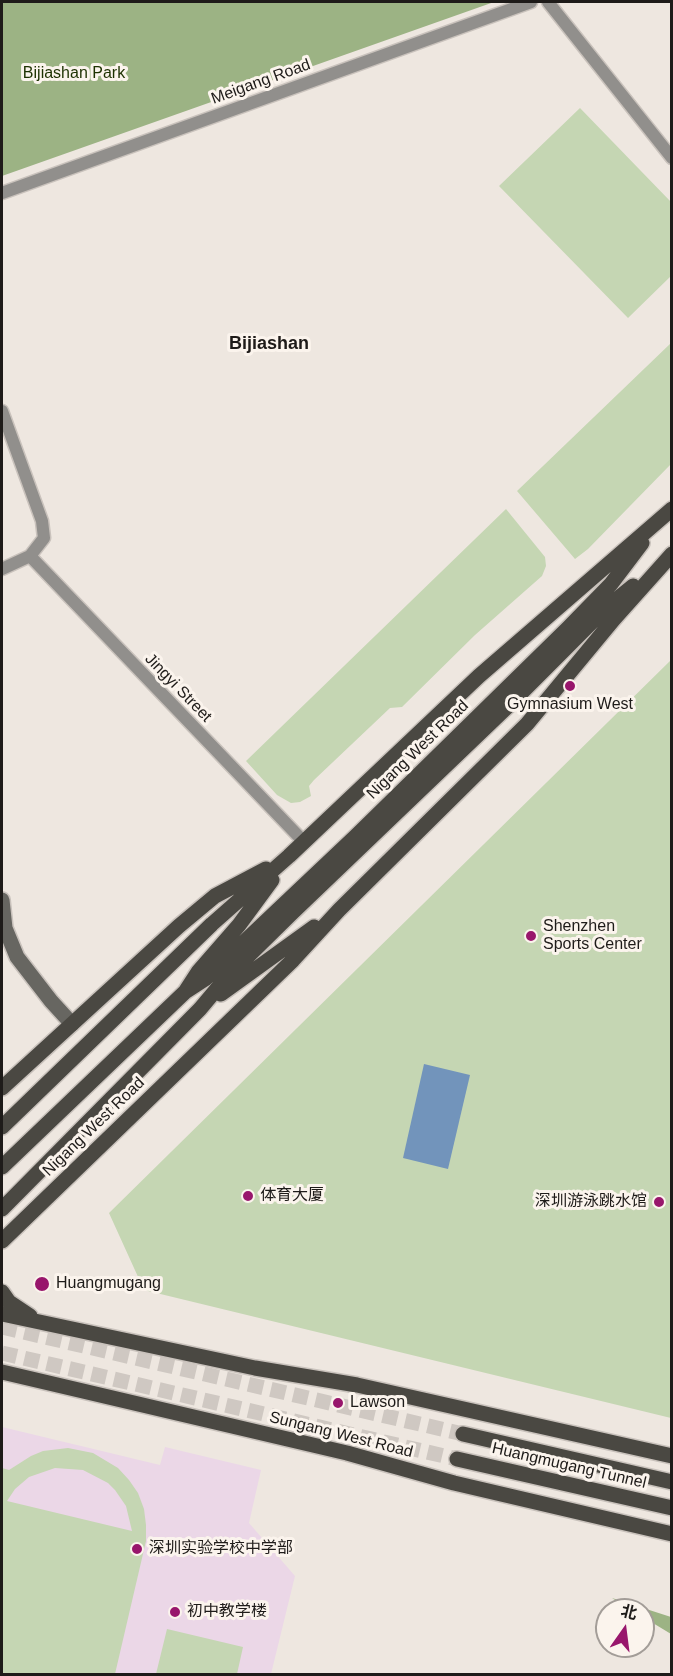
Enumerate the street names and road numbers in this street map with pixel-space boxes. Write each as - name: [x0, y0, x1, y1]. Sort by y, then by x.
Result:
- street label: Meigang Road: [209, 55, 313, 109]
- street label: Jingyi Street: [141, 650, 215, 726]
- street label: Nigang West Road: [363, 697, 473, 803]
- street label: Nigang West Road: [39, 1074, 149, 1180]
- street label: Sungang West Road: [267, 1408, 415, 1462]
- street label: Huangmugang Tunnel: [490, 1439, 648, 1493]

